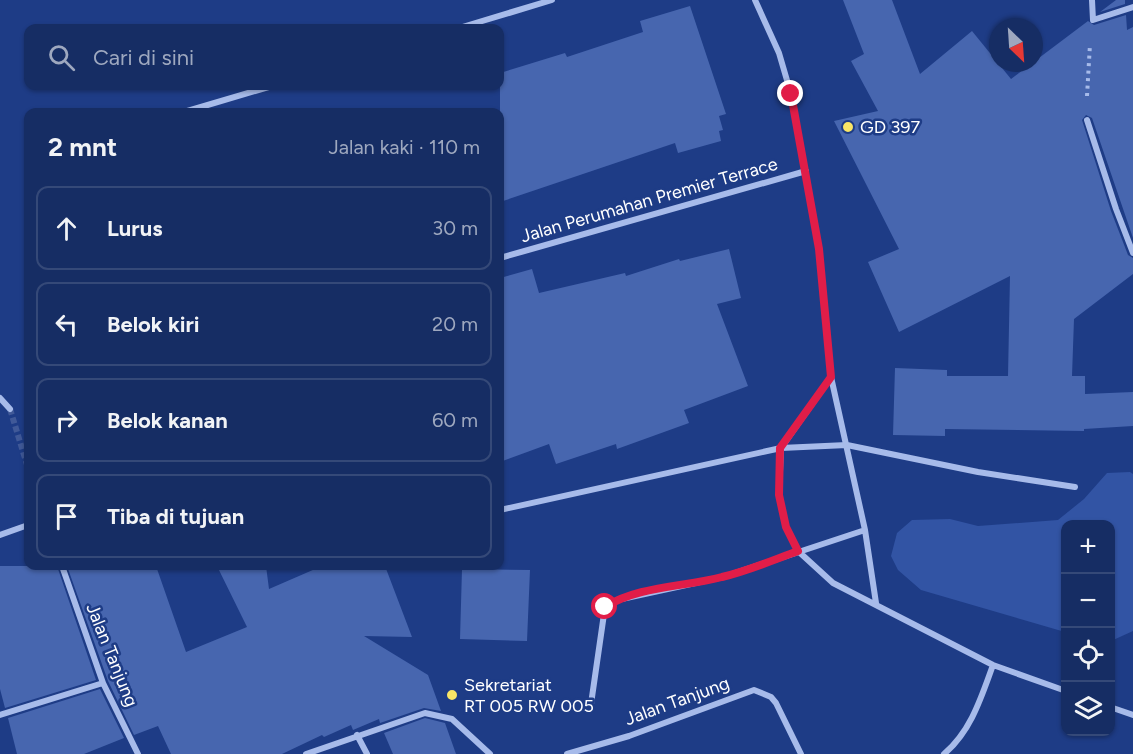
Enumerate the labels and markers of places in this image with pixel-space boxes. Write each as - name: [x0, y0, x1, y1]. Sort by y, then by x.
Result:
- place label: GD 397: [860, 116, 920, 138]
- marker: GD 397: [841, 120, 855, 134]
- place label: Sekretariat RT 005 RW 005: [464, 674, 594, 717]
- marker: Sekretariat RT 005 RW 005: [445, 688, 459, 702]

